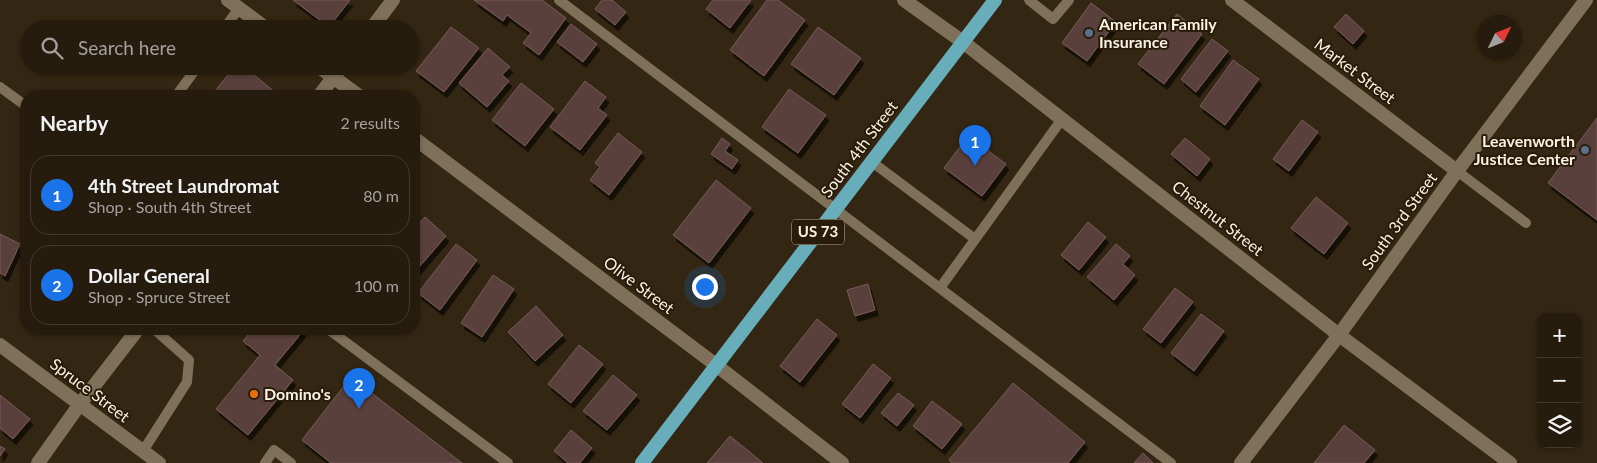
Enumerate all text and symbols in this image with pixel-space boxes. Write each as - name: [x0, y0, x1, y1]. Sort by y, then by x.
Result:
- place label: American Family Insurance: [1098, 14, 1217, 51]
- north arrow: [1477, 15, 1522, 60]
- search box: [20, 20, 420, 75]
- marker: American Family Insurance: [1083, 27, 1095, 39]
- icon: search: [38, 34, 66, 62]
- street label: Market Street: [1311, 34, 1400, 107]
- text: Search here: [78, 36, 176, 59]
- street label: South 4th Street: [816, 97, 901, 201]
- text: Nearby: [40, 110, 108, 135]
- text: 2 results: [340, 113, 400, 132]
- pin: 1: [959, 125, 991, 166]
- place label: Leavenworth Justice Center: [1474, 131, 1575, 168]
- marker: Leavenworth Justice Center: [1579, 144, 1591, 156]
- street label: South 3rd Street: [1357, 168, 1440, 273]
- text: 4th Street Laundromat: [88, 174, 279, 197]
- street label: Chestnut Street: [1169, 176, 1268, 259]
- text: 1: [52, 186, 62, 205]
- text: 80 m: [363, 186, 399, 205]
- text: Shop · South 4th Street: [88, 197, 251, 216]
- road number: US 73: [792, 220, 844, 244]
- street label: Olive Street: [600, 252, 678, 317]
- text: Dollar General: [88, 264, 210, 287]
- your location: [692, 274, 718, 300]
- text: 2: [52, 276, 62, 295]
- text: 100 m: [354, 276, 399, 295]
- text: Shop · Spruce Street: [88, 287, 230, 306]
- map controls: [1537, 313, 1582, 448]
- button: +: [1537, 313, 1582, 358]
- street label: Spruce Street: [47, 354, 134, 426]
- button: −: [1537, 358, 1582, 403]
- pin: 2: [343, 368, 375, 409]
- place label: Domino's: [264, 384, 331, 403]
- marker: Domino's: [248, 388, 260, 400]
- button: layers: [1537, 403, 1582, 448]

